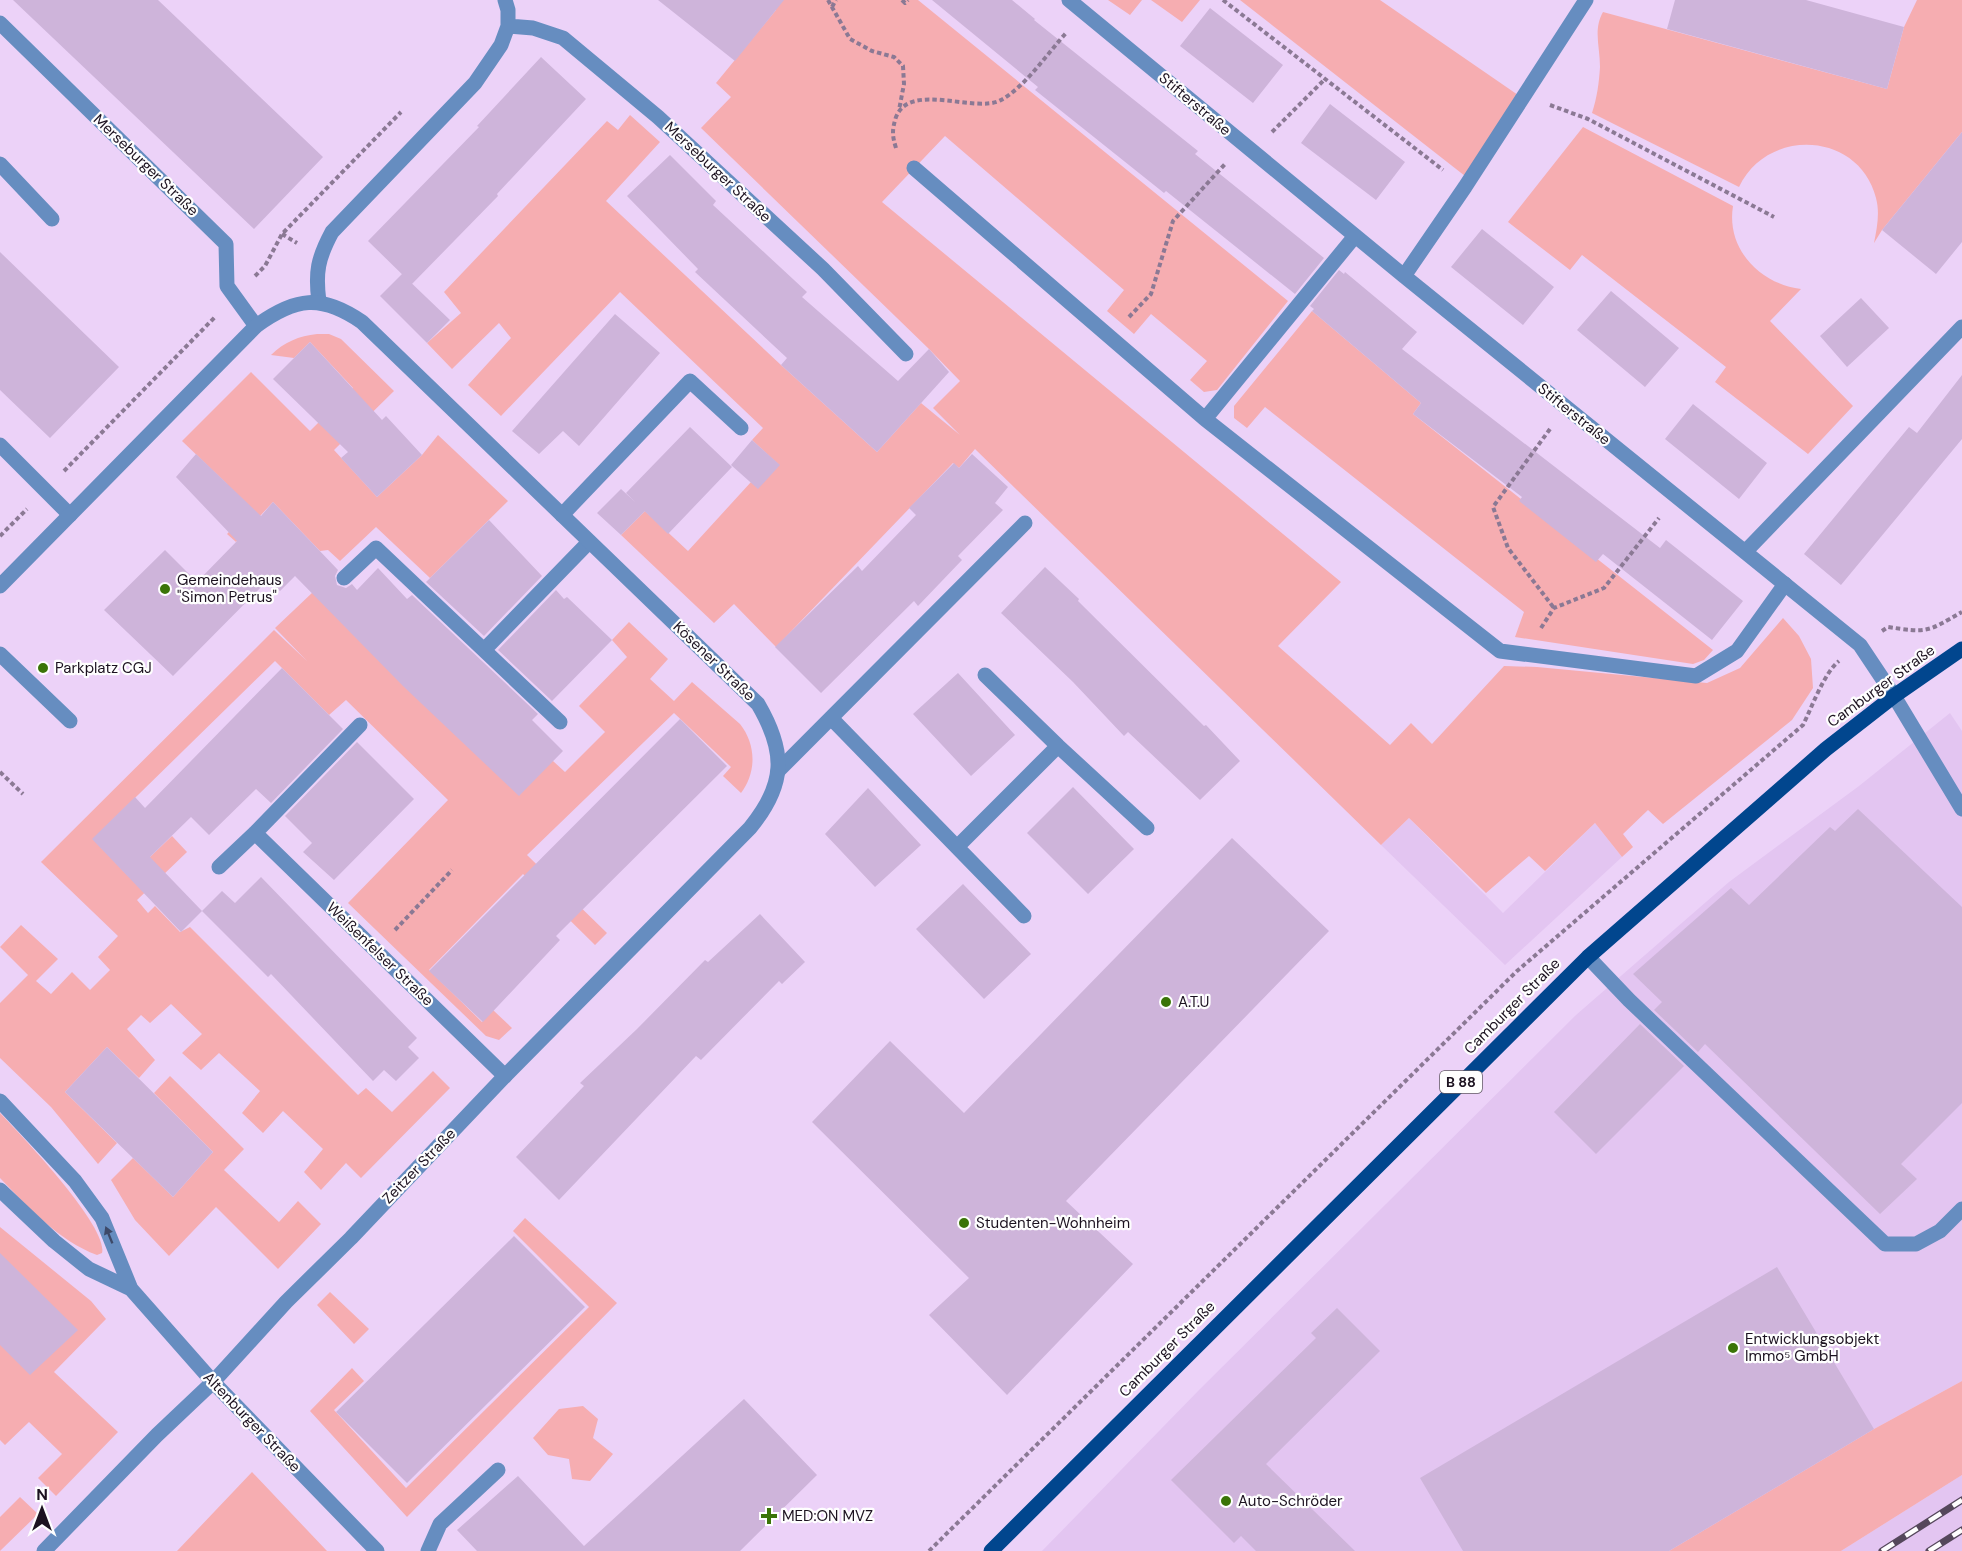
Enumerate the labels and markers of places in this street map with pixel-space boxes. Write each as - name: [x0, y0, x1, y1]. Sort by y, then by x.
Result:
- place label: Gemeindehaus "Simon Petrus": [177, 570, 282, 607]
- marker: Gemeindehaus "Simon Petrus": [158, 582, 172, 596]
- place label: Parkplatz CGJ: [55, 658, 152, 678]
- marker: Parkplatz CGJ: [36, 661, 50, 675]
- place label: A.T.U: [1178, 992, 1209, 1012]
- marker: A.T.U: [1159, 995, 1173, 1009]
- place label: Studenten-Wohnheim: [976, 1213, 1130, 1233]
- marker: Studenten-Wohnheim: [957, 1216, 971, 1230]
- place label: Entwicklungsobjekt Immo⁵ GmbH: [1745, 1329, 1880, 1366]
- marker: Entwicklungsobjekt Immo⁵ GmbH: [1726, 1341, 1740, 1355]
- place label: Auto-Schröder: [1238, 1491, 1343, 1511]
- marker: Auto-Schröder: [1219, 1494, 1233, 1508]
- place label: MED:ON MVZ: [782, 1506, 873, 1526]
- marker: MED:ON MVZ: [760, 1507, 778, 1525]

